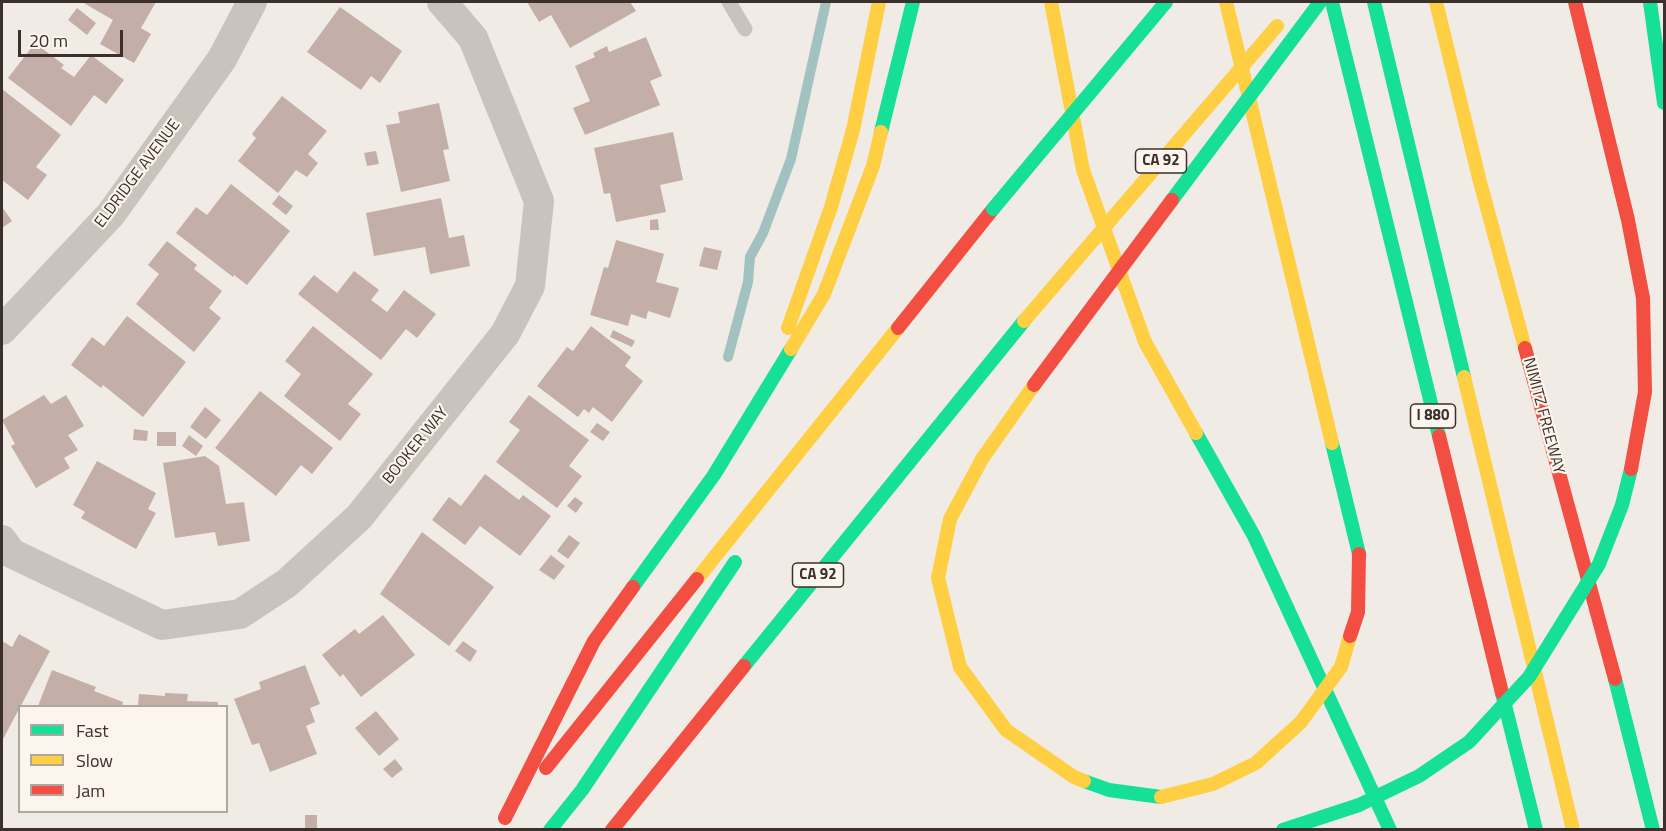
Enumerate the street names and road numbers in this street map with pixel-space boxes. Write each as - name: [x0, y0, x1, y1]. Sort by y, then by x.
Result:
- street label: ELDRIDGE AVENUE: [91, 116, 185, 232]
- road number: CA 92: [1136, 149, 1186, 173]
- street label: NIMITZ FREEWAY: [1518, 356, 1568, 476]
- street label: BOOKER WAY: [379, 404, 453, 488]
- road number: I 880: [1410, 404, 1456, 428]
- road number: CA 92: [792, 563, 844, 587]

